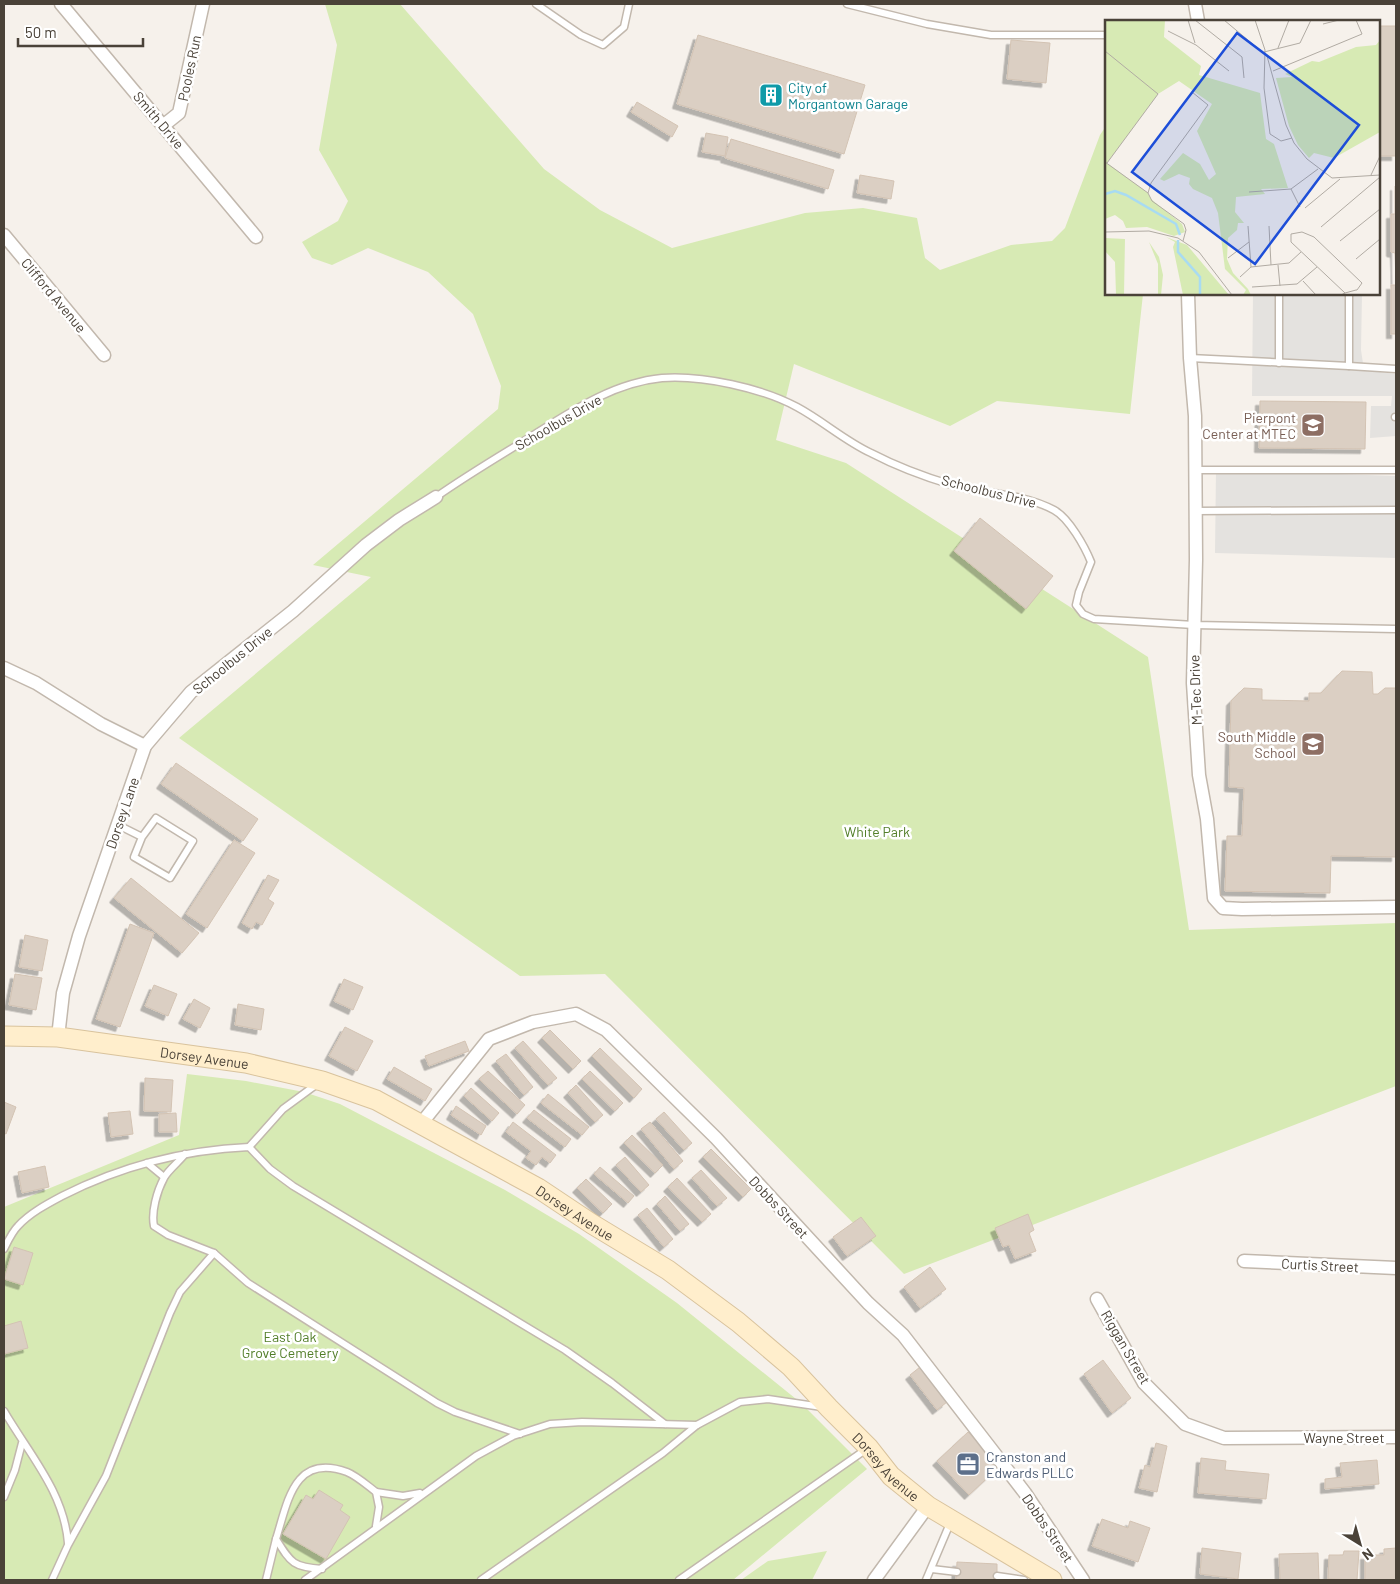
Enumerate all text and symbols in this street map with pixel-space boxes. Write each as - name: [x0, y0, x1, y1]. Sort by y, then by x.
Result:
- scale bar: [18, 15, 142, 47]
- inset map: [1105, 20, 1380, 295]
- text: 50 m: [25, 23, 57, 41]
- street label: Pooles Run: [174, 33, 204, 103]
- place label: City of Morgantown Garage: [788, 79, 908, 112]
- building icon: City of Morgantown Garage: [758, 82, 784, 108]
- street label: Smith Drive: [130, 88, 188, 152]
- street label: Clifford Avenue: [18, 254, 90, 336]
- street label: Schoolbus Drive: [512, 390, 604, 454]
- place label: Pierpont Center at MTEC: [1202, 409, 1296, 442]
- school or university icon: Pierpont Center at MTEC: [1300, 412, 1326, 438]
- street label: Schoolbus Drive: [940, 471, 1038, 511]
- street label: Schoolbus Drive: [189, 623, 275, 697]
- street label: M-Tec Drive: [1185, 654, 1205, 726]
- place label: South Middle School: [1218, 728, 1296, 761]
- school or university icon: South Middle School: [1300, 731, 1326, 757]
- street label: Dorsey Lane: [102, 775, 142, 851]
- park label: White Park: [844, 823, 910, 840]
- street label: Dorsey Avenue: [159, 1043, 250, 1072]
- street label: Dobbs Street: [746, 1172, 812, 1242]
- street label: Dorsey Avenue: [533, 1181, 617, 1244]
- street label: Curtis Street: [1281, 1254, 1359, 1276]
- street label: Riggan Street: [1098, 1307, 1154, 1387]
- park label: East Oak Grove Cemetery: [242, 1328, 339, 1361]
- street label: Dorsey Avenue: [850, 1429, 923, 1504]
- street label: Wayne Street: [1303, 1429, 1385, 1446]
- place label: Cranston and Edwards PLLC: [986, 1448, 1074, 1481]
- office icon: Cranston and Edwards PLLC: [955, 1451, 981, 1477]
- street label: Dobbs Street: [1019, 1490, 1077, 1566]
- north arrow: [1335, 1519, 1385, 1569]
- text: N: [1359, 1545, 1377, 1564]

